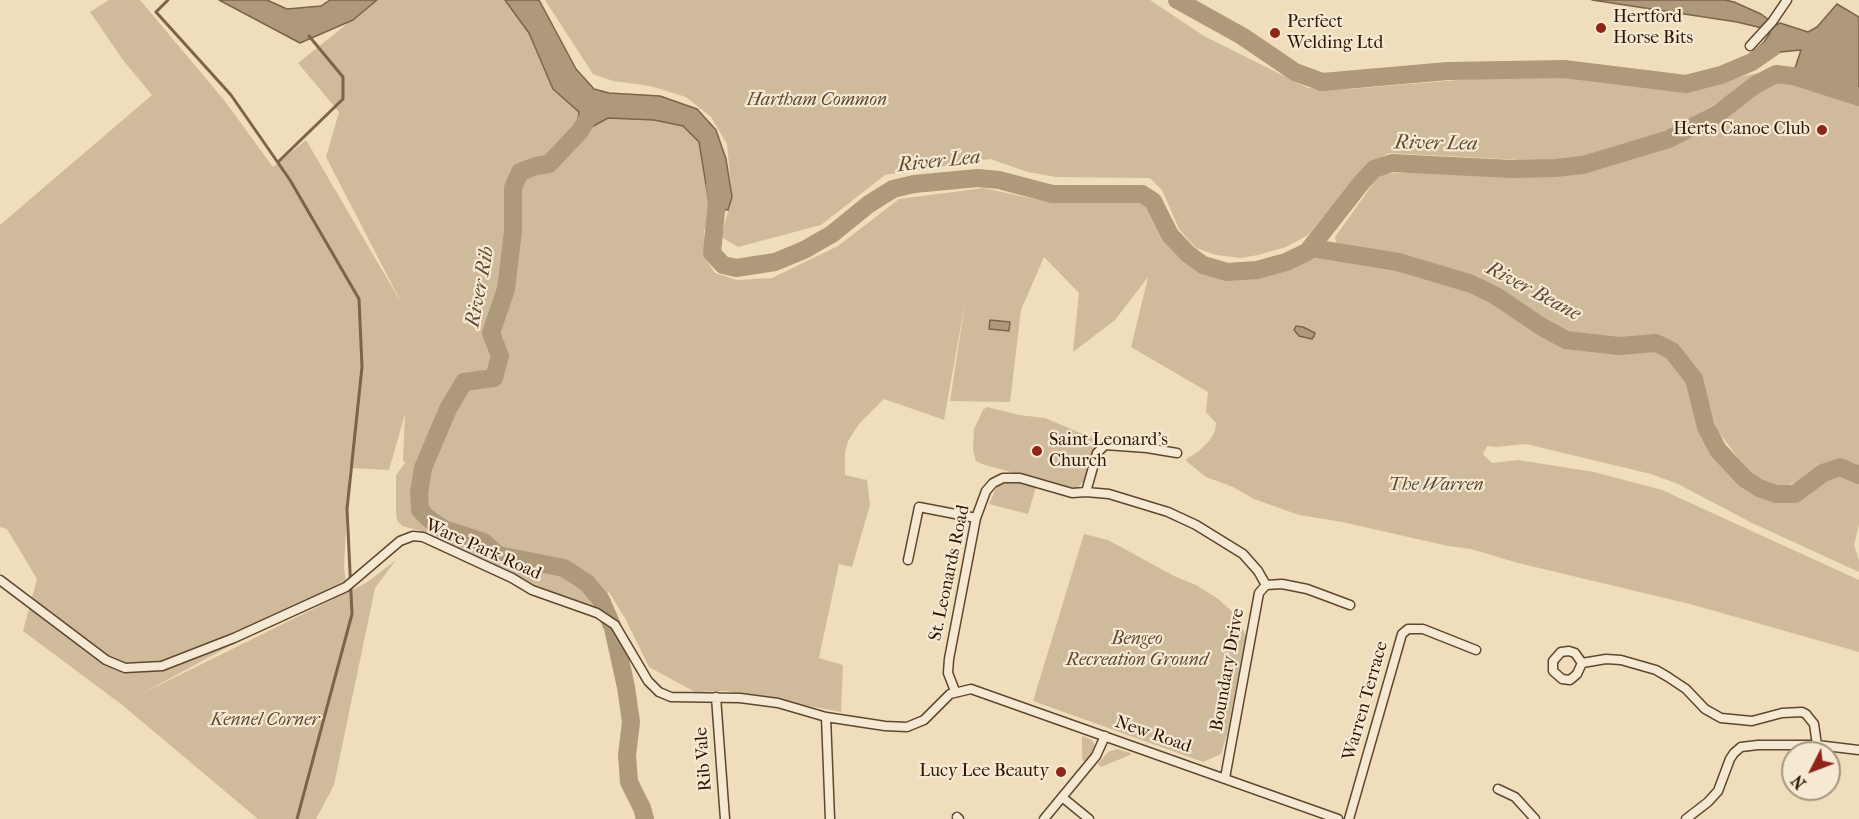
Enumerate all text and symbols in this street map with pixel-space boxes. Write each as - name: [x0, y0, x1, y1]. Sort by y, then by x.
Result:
- place label: Hertford Horse Bits: [1613, 7, 1693, 50]
- place label: Perfect Welding Ltd: [1287, 12, 1383, 54]
- marker: Hertford Horse Bits: [1594, 21, 1608, 35]
- marker: Perfect Welding Ltd: [1268, 26, 1282, 40]
- park label: Hartham Common: [747, 90, 887, 112]
- place label: Herts Canoe Club: [1673, 119, 1810, 141]
- marker: Herts Canoe Club: [1815, 123, 1829, 137]
- water label: River Lea: [1394, 131, 1478, 157]
- water label: River Lea: [896, 146, 982, 178]
- water label: River Rib: [461, 245, 501, 329]
- water label: River Beane: [1482, 257, 1584, 327]
- place label: Saint Leonard's Church: [1049, 430, 1168, 472]
- marker: Saint Leonard's Church: [1030, 444, 1044, 458]
- park label: The Warren: [1388, 475, 1484, 497]
- street label: St. Leonards Road: [925, 503, 975, 643]
- street label: Ware Park Road: [422, 515, 544, 585]
- street label: Boundary Drive: [1207, 607, 1249, 733]
- park label: Bengeo Recreation Ground: [1066, 629, 1208, 672]
- street label: Warren Terrace: [1339, 639, 1393, 763]
- park label: Kennel Corner: [211, 710, 319, 732]
- street label: New Road: [1112, 712, 1194, 758]
- street label: Rib Vale: [691, 726, 717, 792]
- north arrow: [1781, 741, 1841, 801]
- place label: Lucy Lee Beauty: [919, 761, 1049, 783]
- marker: Lucy Lee Beauty: [1054, 765, 1068, 779]
- text: N: [1788, 771, 1810, 793]

